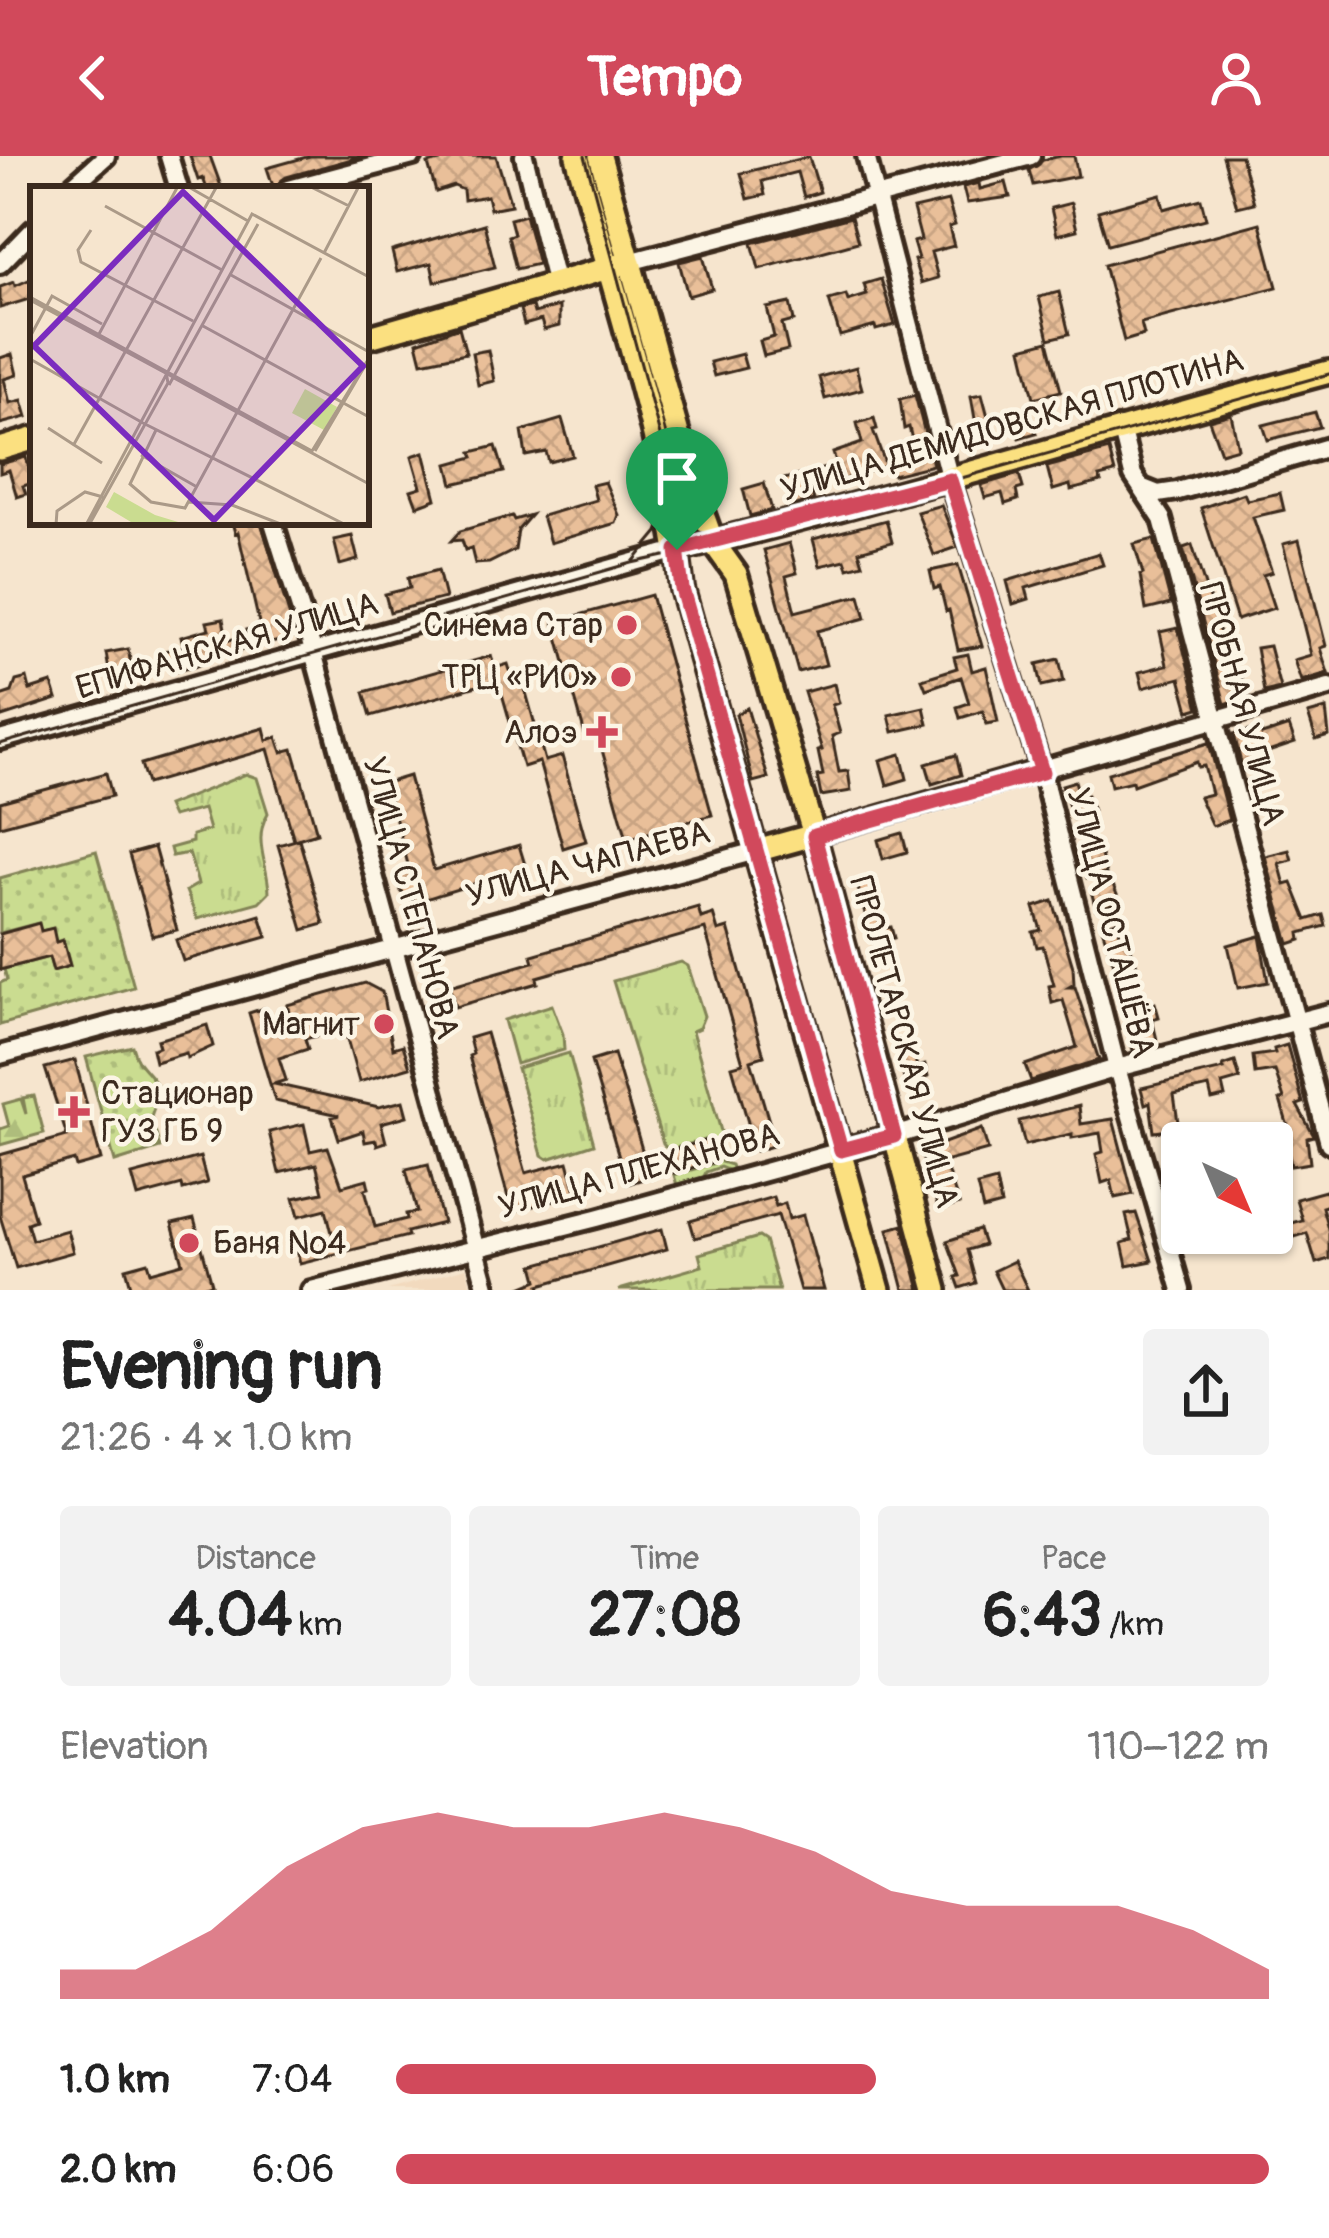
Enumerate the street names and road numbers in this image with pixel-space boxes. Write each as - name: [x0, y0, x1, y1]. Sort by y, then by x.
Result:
- street label: УЛИЦА ДЕМИДОВСКАЯ ПЛОТИНА: [776, 339, 1248, 511]
- street label: ПРОБНАЯ УЛИЦА: [1190, 578, 1294, 830]
- street label: ЕПИФАНСКАЯ УЛИЦА: [71, 583, 383, 709]
- street label: УЛИЦА СТЕПАНОВА: [354, 752, 468, 1044]
- street label: УЛИЦА ОСТАШЁВА: [1058, 784, 1164, 1062]
- street label: УЛИЦА ЧАПАЕВА: [461, 812, 715, 916]
- street label: ПРОЛЕТАРСКАЯ УЛИЦА: [840, 872, 968, 1212]
- street label: УЛИЦА ПЛЕХАНОВА: [494, 1114, 784, 1228]

